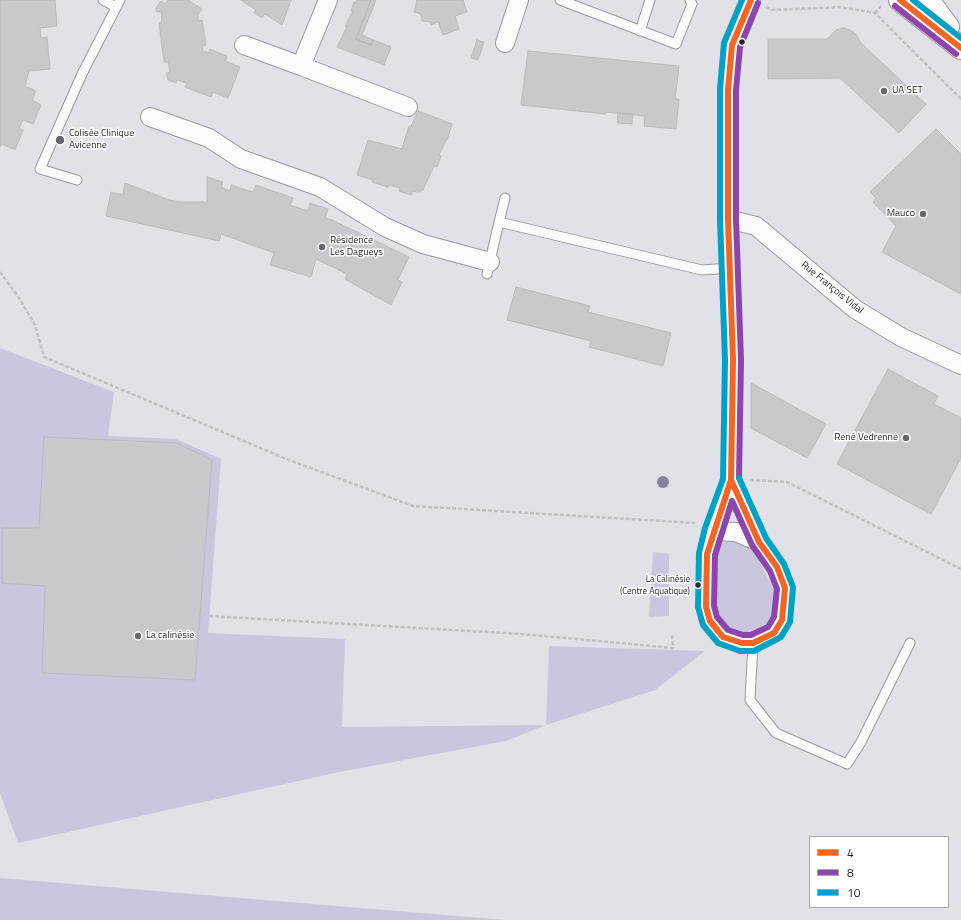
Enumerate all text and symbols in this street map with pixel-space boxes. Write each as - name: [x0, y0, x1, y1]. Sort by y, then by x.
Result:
- unlabelled marker: [737, 37, 747, 47]
- place label: UA SET: [892, 85, 923, 97]
- marker: UA SET: [879, 86, 889, 96]
- place label: Colisée Clinique Avicenne: [69, 128, 134, 152]
- marker: Colisée Clinique Avicenne: [54, 134, 66, 146]
- place label: Mauco: [887, 208, 915, 220]
- marker: Mauco: [918, 209, 928, 219]
- place label: Résidence Les Dagueys: [330, 235, 383, 258]
- marker: Résidence Les Dagueys: [317, 242, 327, 252]
- street label: Rue François Vidal: [798, 259, 866, 317]
- place label: René Vedrenne: [834, 432, 898, 444]
- marker: René Vedrenne: [901, 433, 911, 443]
- place label: La Calinésie (Centre Aquatique): [620, 575, 690, 596]
- marker: La Calinésie (Centre Aquatique): [693, 580, 703, 590]
- place label: La calinésie: [146, 630, 194, 642]
- marker: La calinésie: [133, 631, 143, 641]
- legend: [809, 836, 949, 908]
- text: 4: [847, 843, 854, 862]
- text: 8: [847, 863, 854, 882]
- text: 10: [847, 883, 860, 902]

